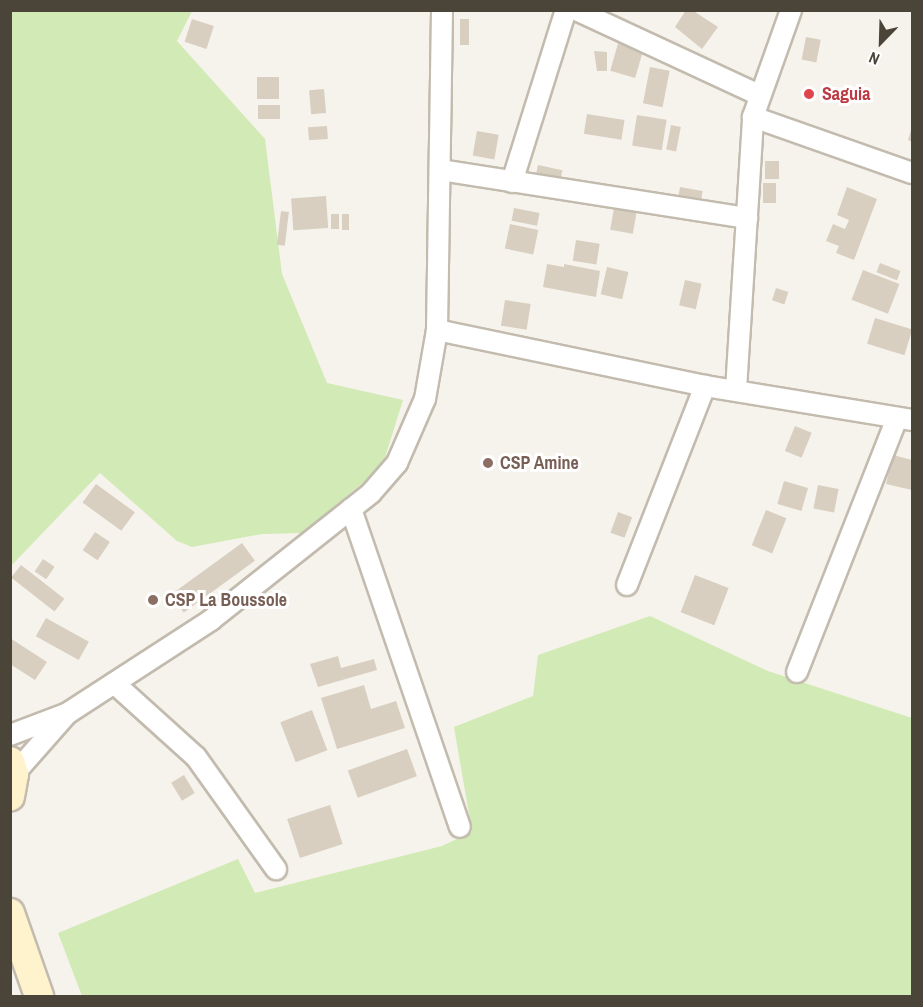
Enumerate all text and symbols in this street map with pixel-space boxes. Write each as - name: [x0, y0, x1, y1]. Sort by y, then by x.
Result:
- north arrow: [851, 12, 911, 72]
- text: N: [865, 47, 883, 71]
- place label: Saguia: [822, 83, 870, 105]
- marker: Saguia: [800, 85, 818, 103]
- place label: CSP Amine: [500, 452, 580, 474]
- marker: CSP Amine: [481, 456, 495, 470]
- place label: CSP La Boussole: [165, 589, 287, 611]
- marker: CSP La Boussole: [146, 593, 160, 607]

